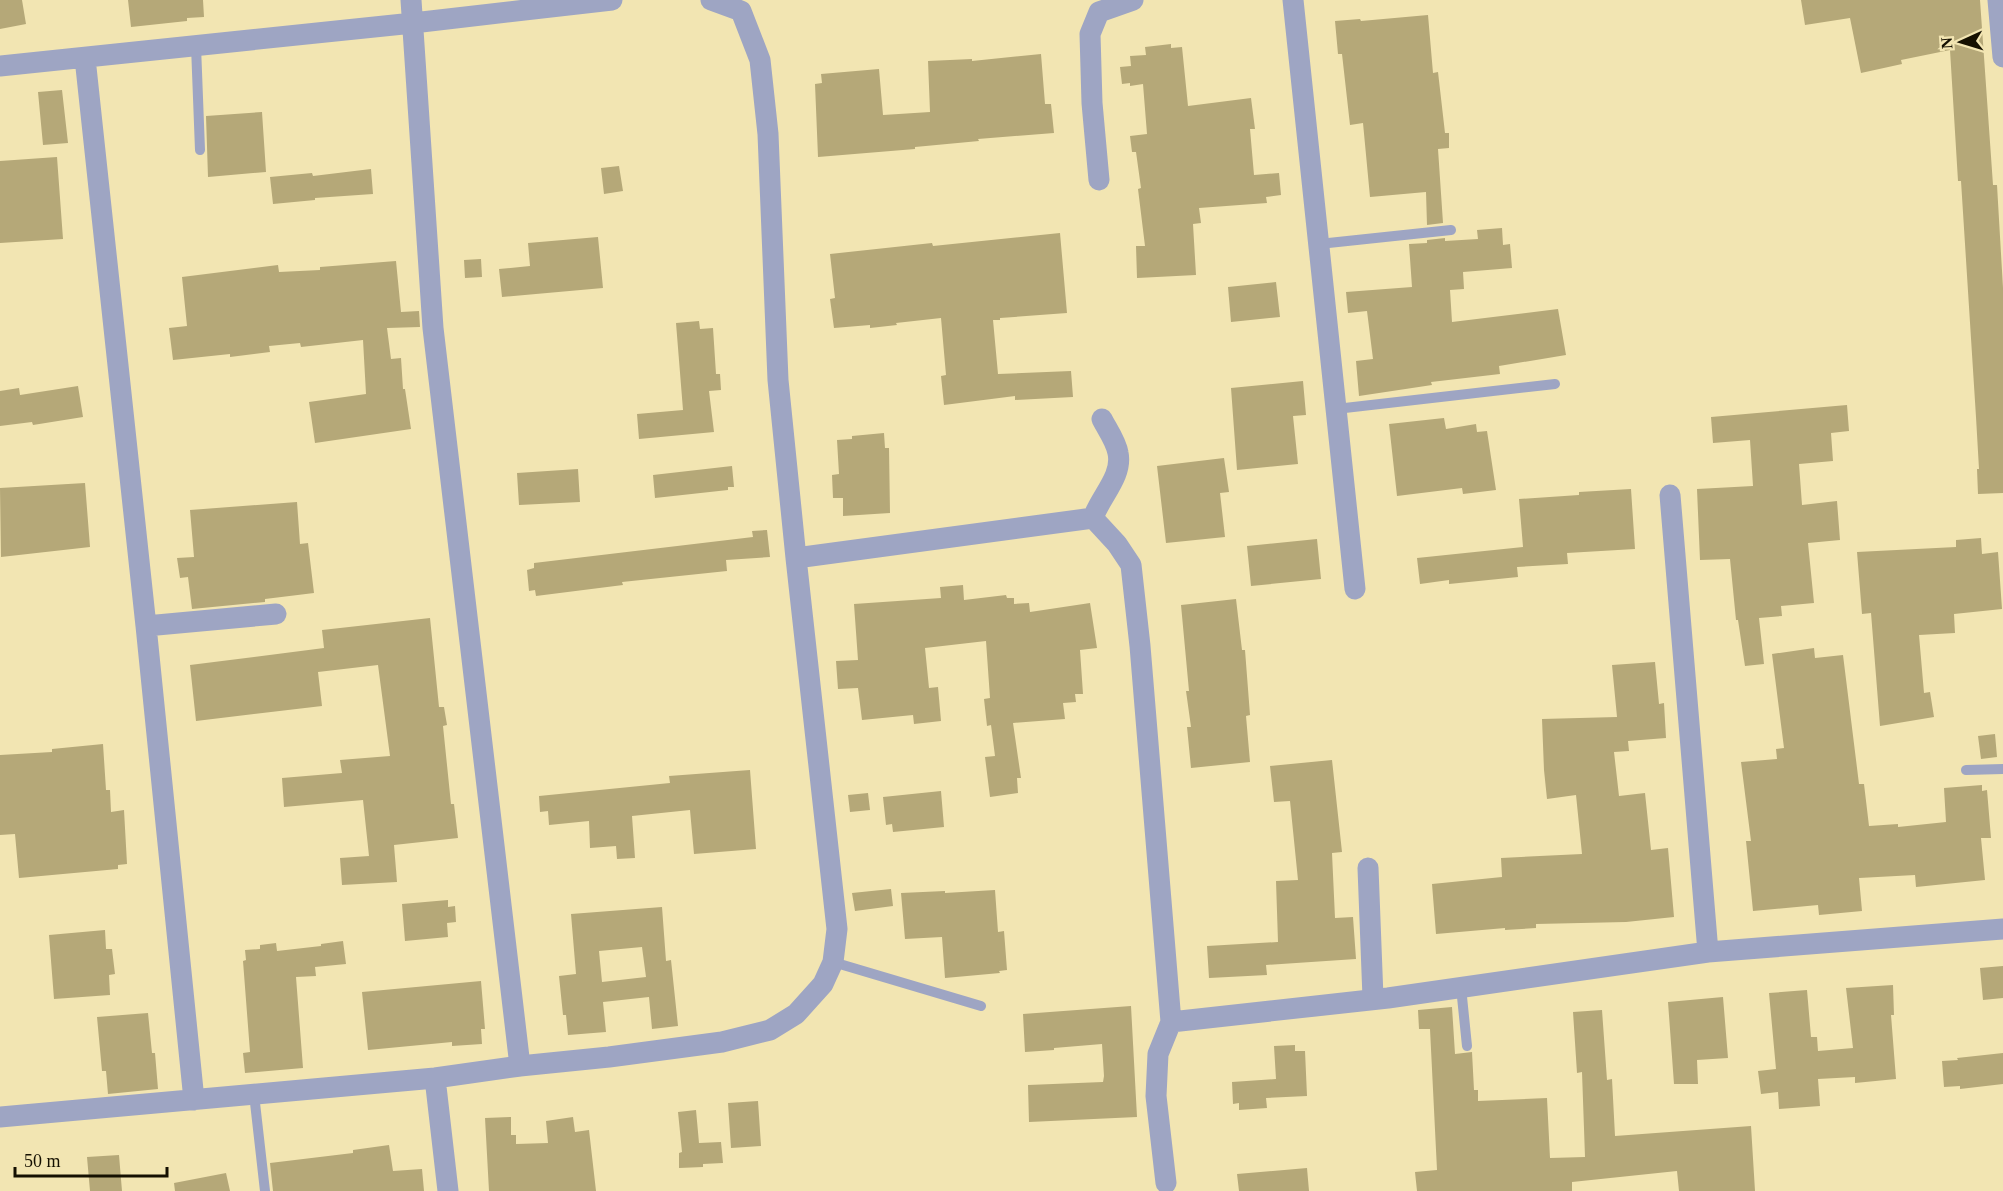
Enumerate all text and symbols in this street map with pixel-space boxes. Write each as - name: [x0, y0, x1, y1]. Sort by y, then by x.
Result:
- north arrow: [1931, 12, 1991, 72]
- text: N: [1938, 36, 1955, 49]
- scale bar: [15, 1140, 166, 1178]
- text: 50 m: [24, 1151, 61, 1171]

